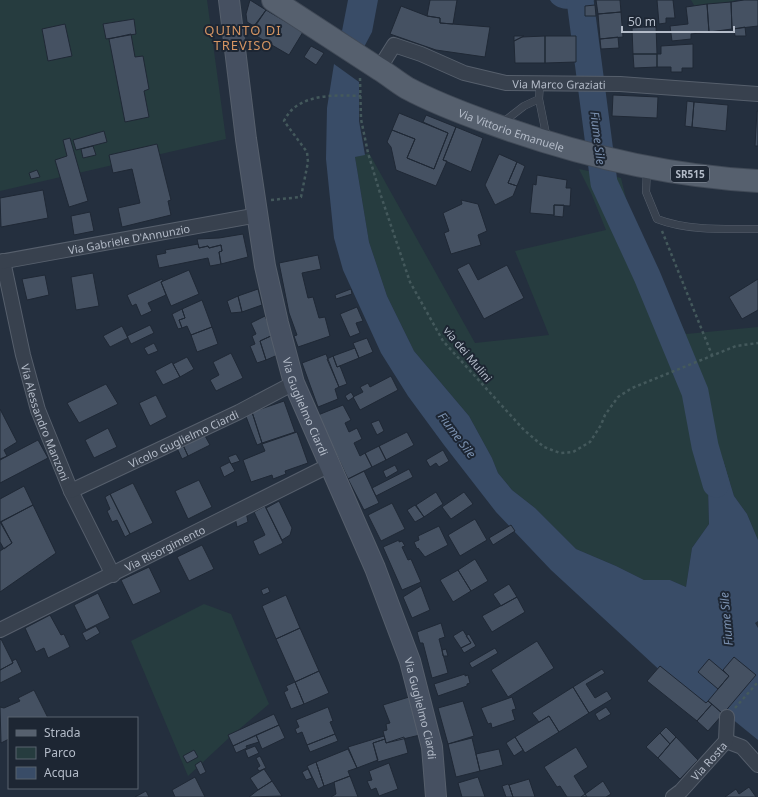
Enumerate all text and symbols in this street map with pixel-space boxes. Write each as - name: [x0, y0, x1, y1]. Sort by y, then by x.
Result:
- scale bar: [622, 8, 734, 34]
- text: 50 m: [628, 13, 656, 30]
- district label: QUINTO DI TREVISO: [204, 21, 282, 54]
- street label: Via Marco Graziati: [512, 76, 606, 91]
- street label: Via Vittorio Emanuele: [456, 105, 566, 154]
- water label: Fiume Sile: [586, 110, 610, 166]
- road number: SR515: [671, 166, 709, 182]
- street label: Via Gabriele D'Annunzio: [67, 220, 191, 257]
- street label: via dei Mulini: [440, 323, 496, 385]
- street label: Via Guglielmo Ciardi: [280, 356, 332, 458]
- street label: Via Alessandro Manzoni: [18, 362, 73, 483]
- street label: Vicolo Guglielmo Ciardi: [126, 406, 241, 471]
- water label: Fiume Sile: [434, 408, 480, 462]
- street label: Via Risorgimento: [122, 521, 208, 574]
- water label: Fiume Sile: [715, 592, 737, 646]
- street label: Via Guglielmo Ciardi: [402, 655, 440, 760]
- legend: [8, 717, 138, 789]
- text: Strada: [44, 724, 80, 741]
- street label: Via Rosta: [687, 738, 730, 783]
- text: Parco: [44, 744, 76, 761]
- text: Acqua: [44, 764, 79, 781]

